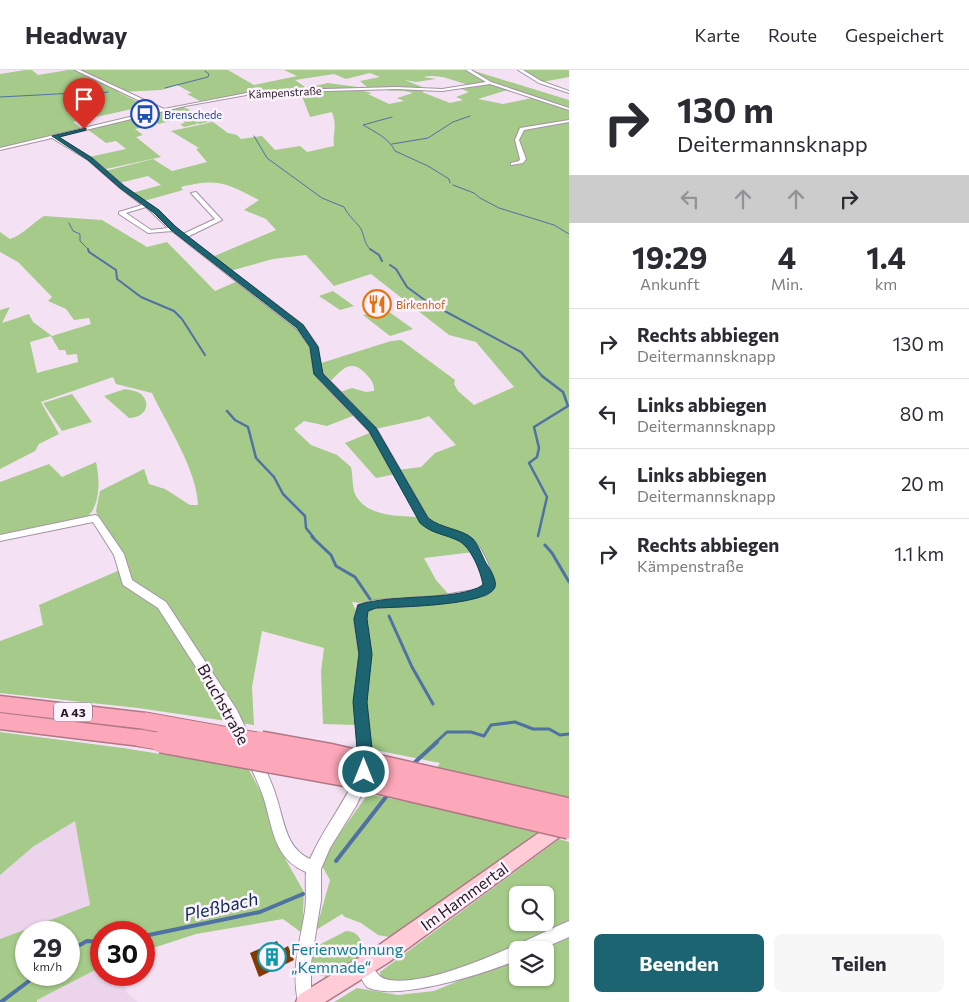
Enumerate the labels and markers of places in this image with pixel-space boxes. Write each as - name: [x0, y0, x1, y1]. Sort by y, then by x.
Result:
- pin: [63, 78, 105, 129]
- bus stop icon: Brenschede: [130, 99, 160, 129]
- place label: Brenschede: [164, 108, 222, 121]
- restaurant icon: Birkenhof: [362, 289, 392, 319]
- place label: Birkenhof: [396, 298, 446, 311]
- place label: Ferienwohnung „Kemnade“: [291, 939, 404, 976]
- building icon: Ferienwohnung „Kemnade“: [257, 942, 287, 972]

